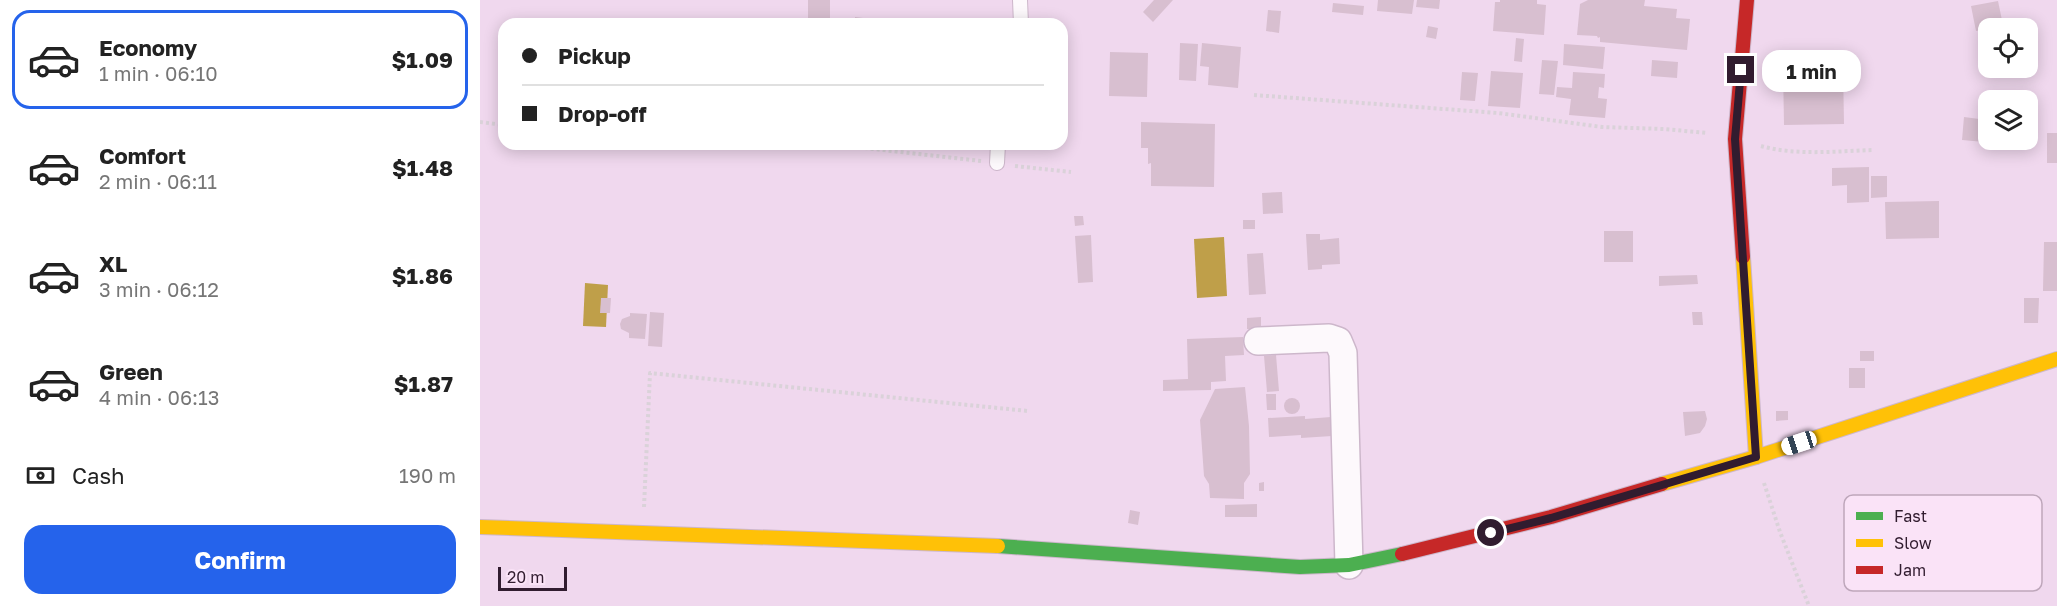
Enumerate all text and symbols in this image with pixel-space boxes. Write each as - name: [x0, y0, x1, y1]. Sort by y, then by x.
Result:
- map controls: [1978, 18, 2038, 150]
- button: locate: [1978, 18, 2038, 78]
- icon: car: [27, 33, 81, 87]
- text: Economy: [99, 34, 197, 61]
- text: Pickup: [558, 42, 631, 69]
- text: $1.09: [392, 46, 453, 73]
- callout: 1 min: [1762, 49, 1861, 91]
- route end: [1727, 56, 1754, 83]
- text: 1 min: [1786, 59, 1837, 83]
- text: 1 min · 06:10: [99, 61, 218, 85]
- button: layers: [1978, 90, 2038, 150]
- text: Drop-off: [558, 100, 647, 127]
- icon: car: [27, 141, 81, 195]
- text: Comfort: [99, 142, 186, 169]
- text: $1.48: [392, 154, 453, 181]
- text: 2 min · 06:11: [99, 169, 217, 193]
- icon: car: [27, 249, 81, 303]
- text: XL: [99, 250, 127, 277]
- text: $1.86: [392, 262, 453, 289]
- text: 3 min · 06:12: [99, 277, 219, 301]
- icon: car: [27, 357, 81, 411]
- text: Green: [99, 358, 163, 385]
- text: $1.87: [394, 370, 453, 397]
- text: 4 min · 06:13: [99, 385, 219, 409]
- car: [1779, 429, 1819, 457]
- icon: cash: [24, 459, 57, 492]
- text: Cash: [72, 462, 125, 489]
- text: 190 m: [399, 463, 456, 487]
- legend: [1844, 495, 2042, 591]
- text: Fast: [1894, 506, 1927, 526]
- route start: [1477, 519, 1504, 546]
- button: Confirm: [24, 525, 456, 594]
- text: Slow: [1894, 533, 1932, 553]
- text: Jam: [1894, 560, 1926, 580]
- scale bar: [498, 564, 567, 592]
- text: 20 m: [507, 567, 544, 587]

